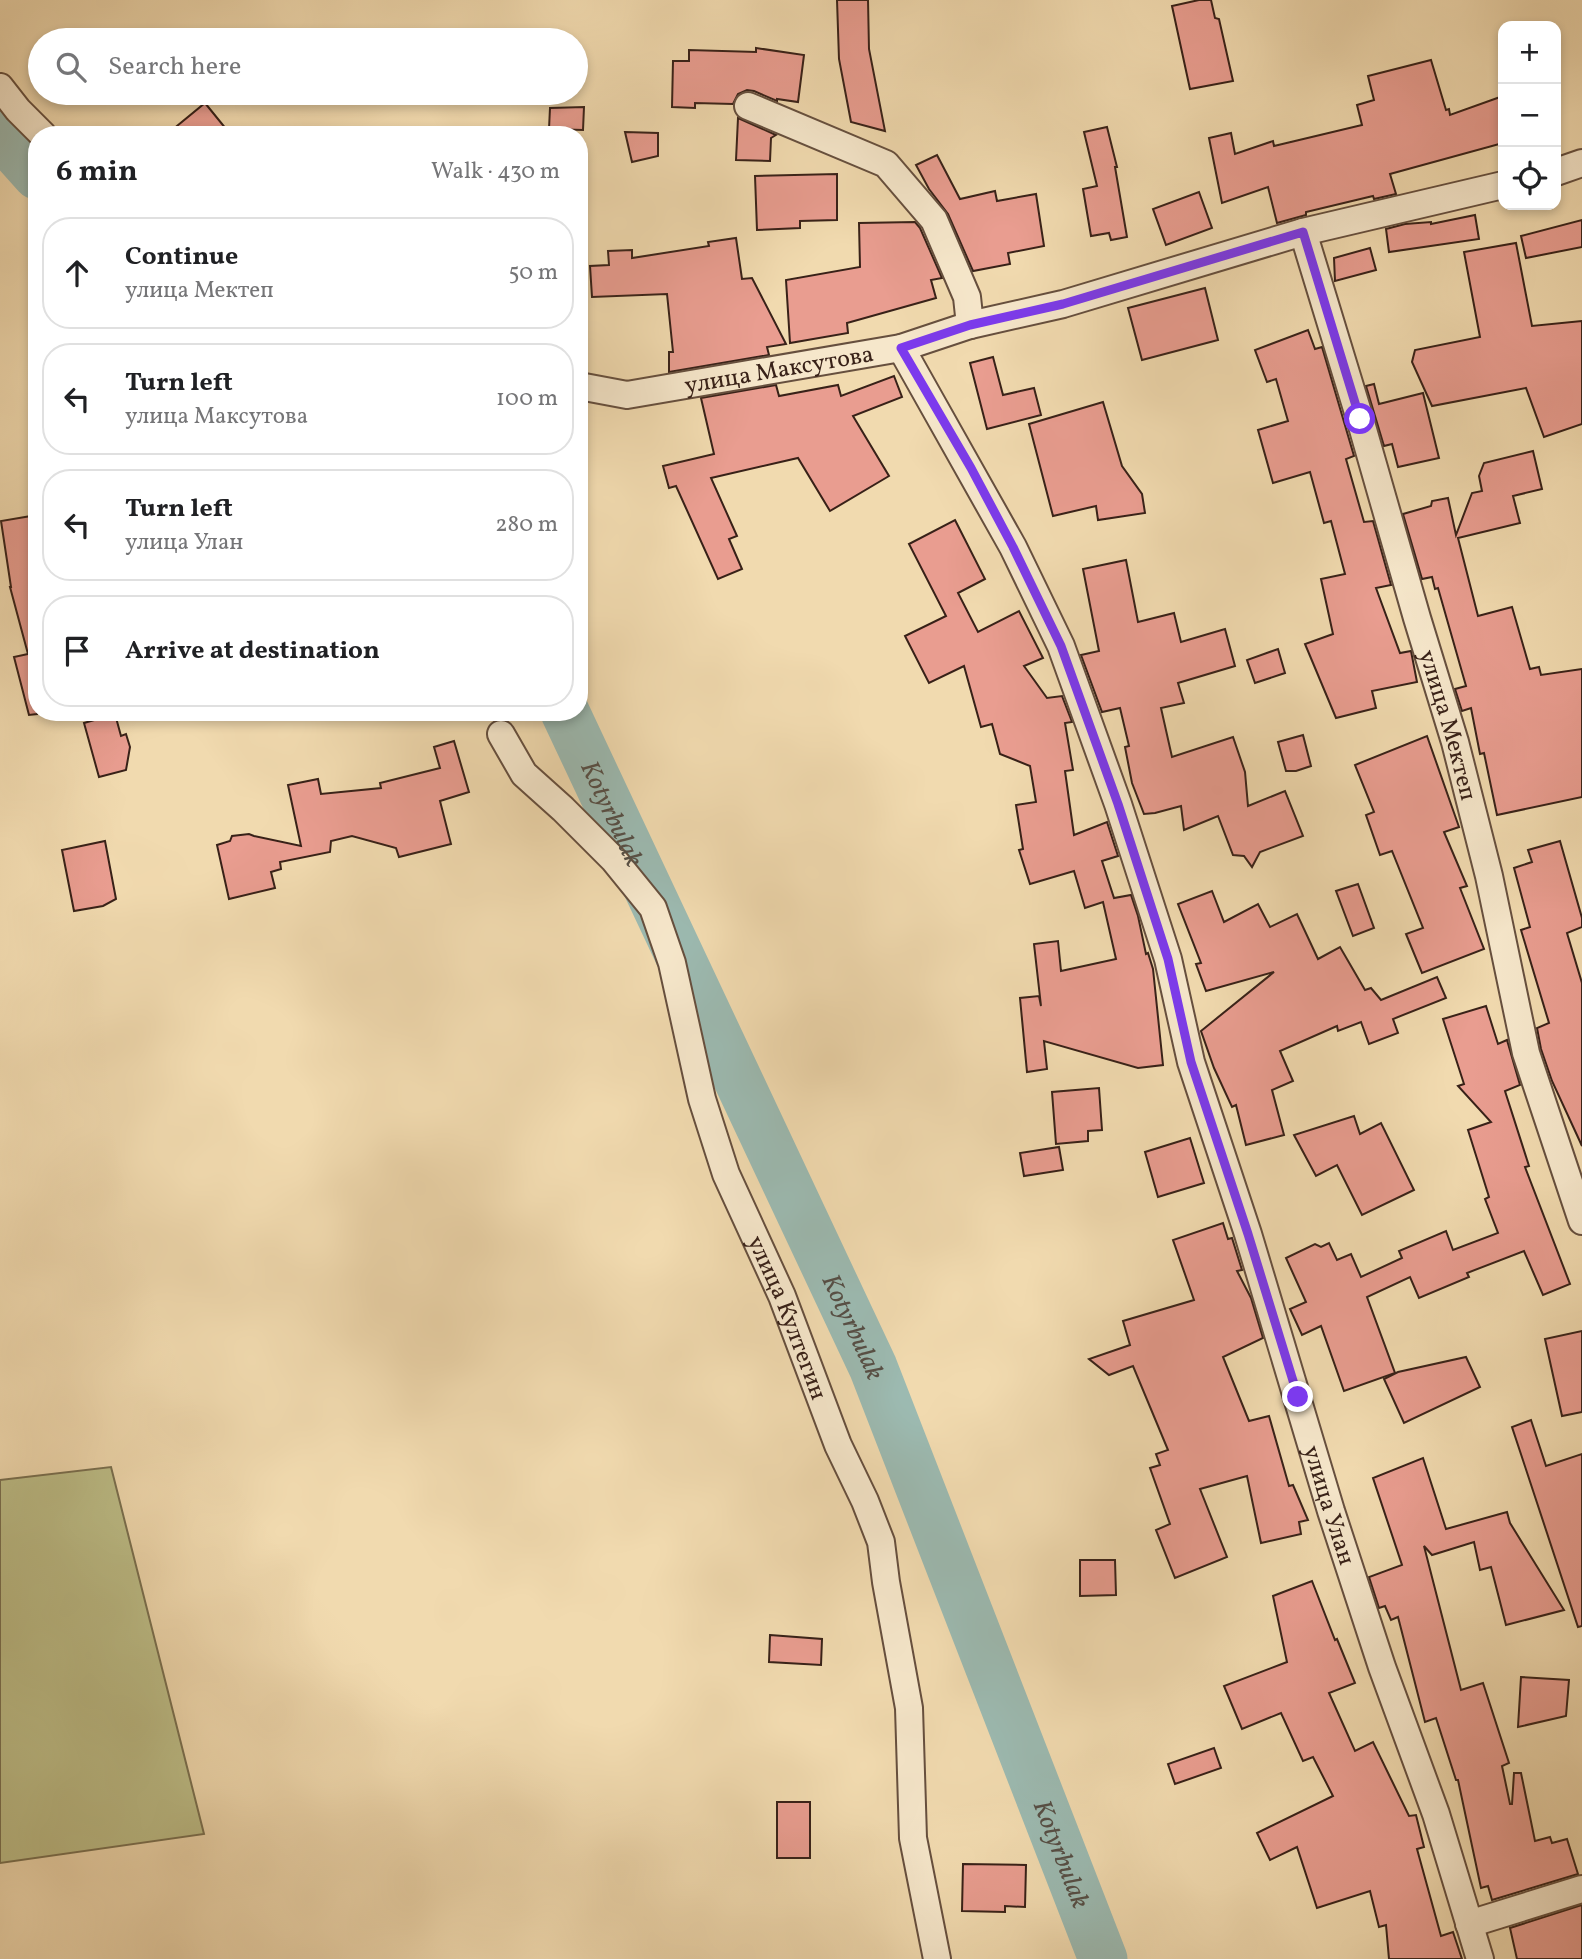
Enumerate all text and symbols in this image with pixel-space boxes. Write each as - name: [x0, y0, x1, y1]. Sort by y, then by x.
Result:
- map controls: [1498, 21, 1561, 210]
- button: +: [1498, 21, 1561, 84]
- search box: [28, 28, 588, 105]
- icon: search: [52, 48, 90, 86]
- text: Search here: [108, 49, 241, 85]
- button: −: [1498, 84, 1561, 147]
- button: locate: [1498, 147, 1561, 210]
- text: 6 min: [56, 151, 138, 193]
- text: Walk · 430 m: [431, 156, 560, 188]
- text: Continue: [125, 239, 238, 275]
- icon: ahead: [58, 254, 96, 292]
- text: 50 m: [509, 257, 558, 289]
- text: улица Мектеп: [125, 275, 274, 307]
- street label: улица Максутова: [682, 338, 876, 404]
- text: Turn left: [125, 365, 233, 401]
- icon: left: [58, 380, 96, 418]
- text: 100 m: [496, 383, 558, 415]
- text: улица Максутова: [125, 401, 308, 433]
- route start: [1344, 403, 1375, 434]
- text: Turn left: [125, 491, 233, 527]
- icon: left: [58, 506, 96, 544]
- text: 280 m: [495, 509, 558, 541]
- text: улица Улан: [125, 527, 243, 559]
- icon: arrive: [58, 632, 96, 670]
- text: Arrive at destination: [125, 633, 380, 669]
- street label: улица Мектеп: [1409, 646, 1484, 804]
- water label: Kotyrbulak: [570, 755, 651, 873]
- street label: улица Култегин: [737, 1230, 835, 1405]
- water label: Kotyrbulak: [812, 1268, 892, 1385]
- route end: [1282, 1381, 1313, 1412]
- street label: улица Улан: [1293, 1442, 1363, 1570]
- water label: Kotyrbulak: [1023, 1795, 1098, 1914]

